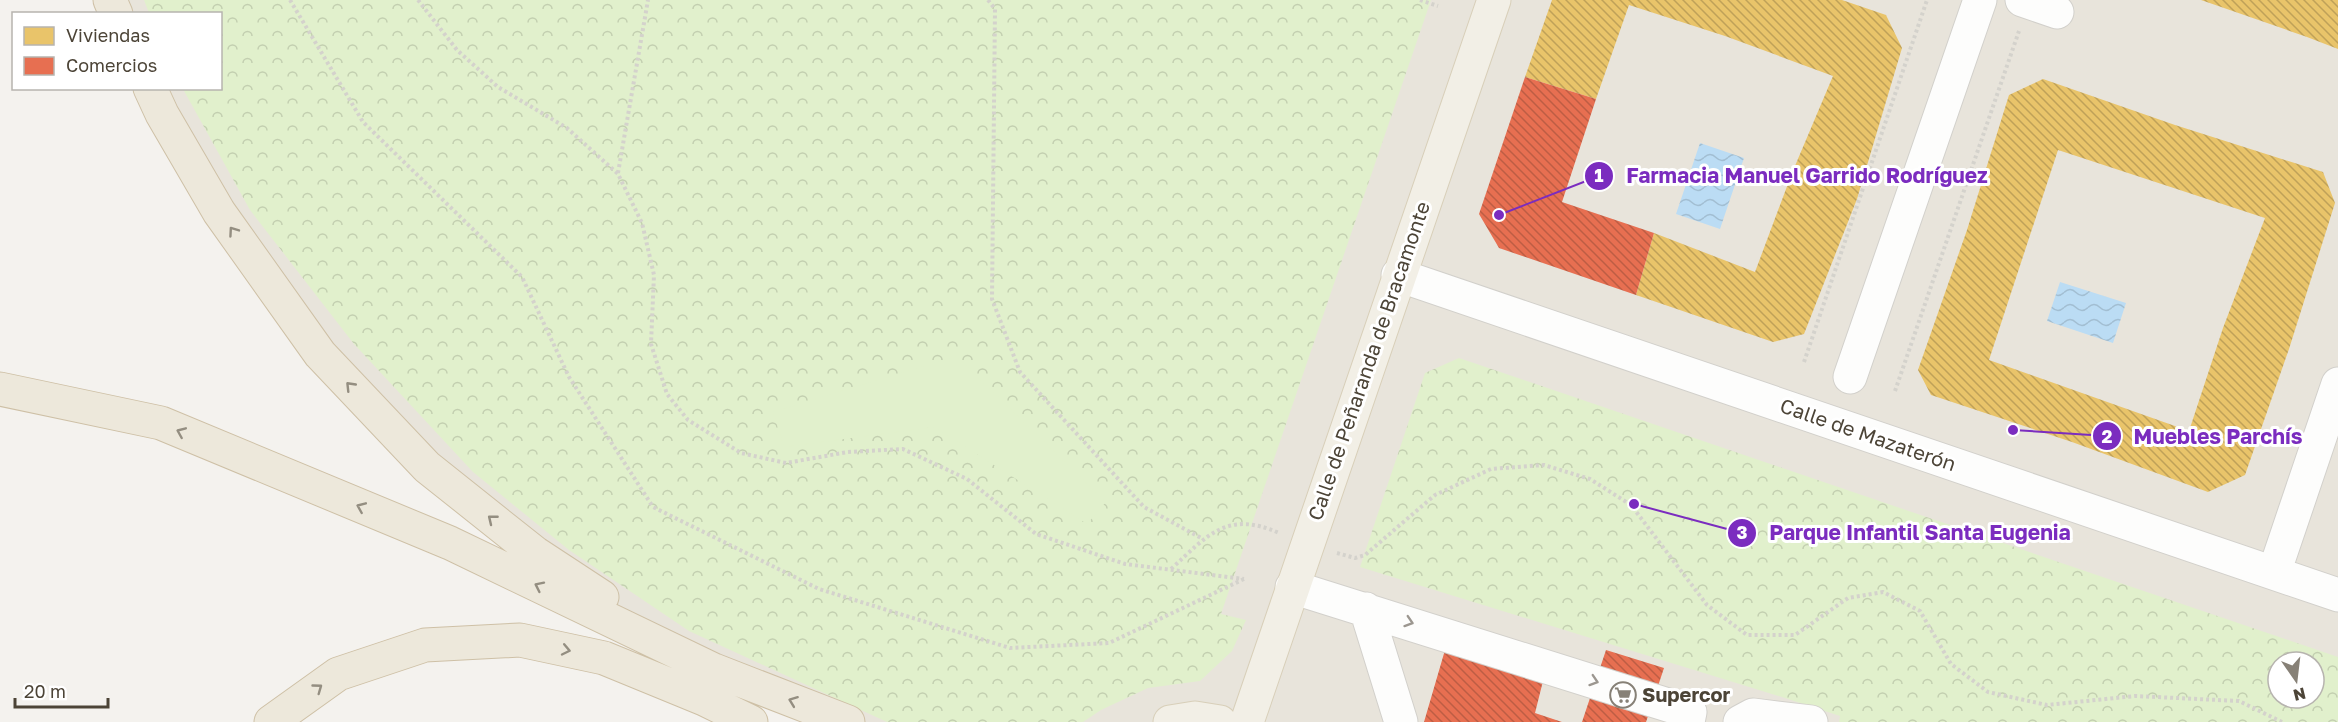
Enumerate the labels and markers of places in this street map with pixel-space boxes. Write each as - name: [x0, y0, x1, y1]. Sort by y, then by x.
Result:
- callout: Farmacia Manuel Garrido Rodríguez: [1584, 156, 1999, 195]
- callout: Muebles Parchís: [2092, 417, 2315, 456]
- callout: Parque Infantil Santa Eugenia: [1727, 513, 2082, 552]
- supermarket icon: Supercor: [1608, 680, 1638, 710]
- place label: Supercor: [1642, 682, 1730, 706]

